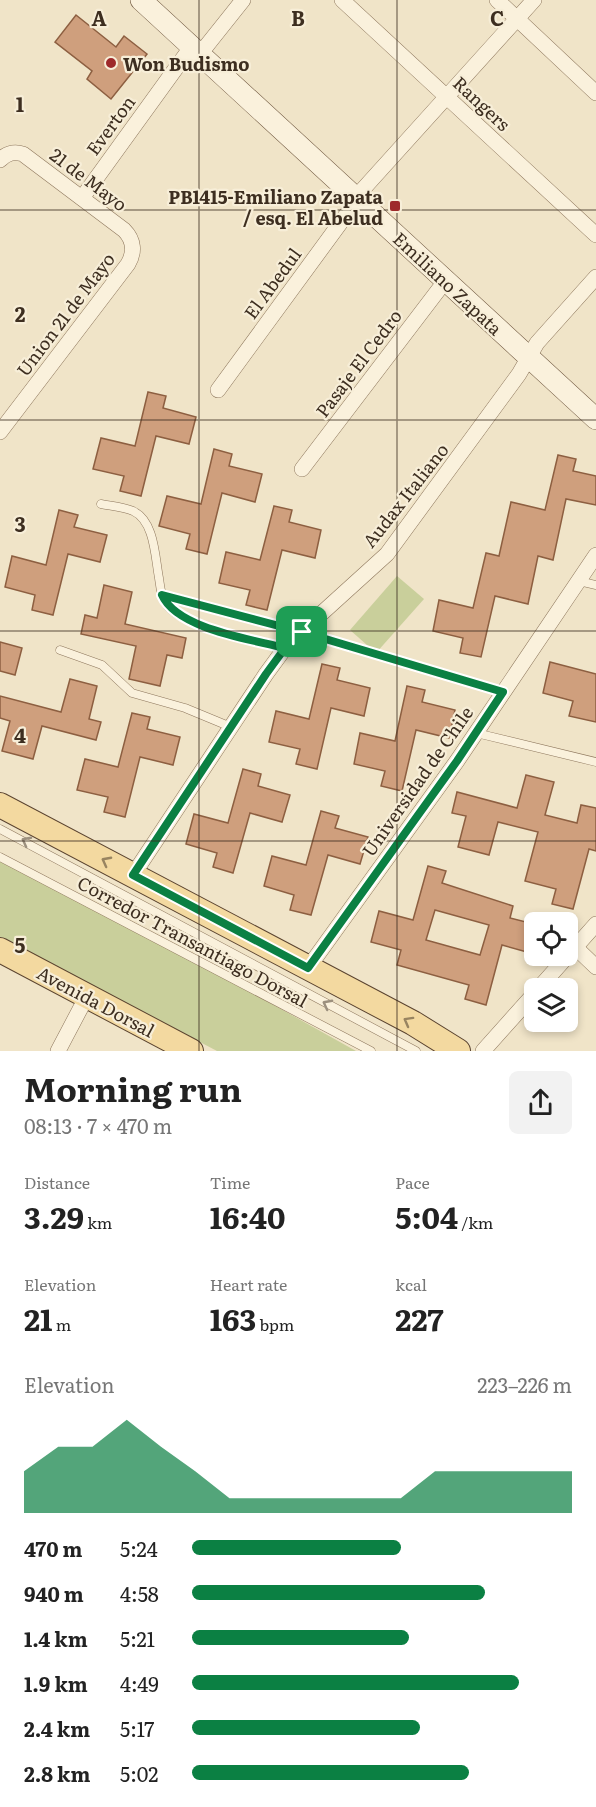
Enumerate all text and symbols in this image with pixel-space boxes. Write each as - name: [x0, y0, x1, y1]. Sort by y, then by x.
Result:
- text: A: [91, 2, 107, 32]
- text: B: [291, 2, 305, 32]
- text: C: [490, 2, 504, 32]
- place label: Won Budismo: [123, 50, 250, 77]
- marker: Won Budismo: [104, 56, 118, 70]
- street label: Rangers: [447, 69, 517, 137]
- text: 1: [16, 88, 24, 118]
- street label: Everton: [79, 89, 141, 161]
- street label: 21 de Mayo: [45, 141, 133, 217]
- place label: PB1415-Emiliano Zapata / esq. El Abelud: [168, 183, 384, 231]
- marker: PB1415-Emiliano Zapata / esq. El Abelud: [388, 199, 402, 213]
- street label: Emiliano Zapata: [387, 225, 509, 341]
- street label: El Abedul: [237, 242, 307, 324]
- street label: Union 21 de Mayo: [12, 248, 118, 380]
- street label: Pasaje El Cedro: [308, 303, 408, 423]
- street label: Audax Italiano: [356, 437, 454, 553]
- text: 3: [14, 508, 26, 538]
- pin: [276, 606, 327, 657]
- icon: arrive: [285, 615, 318, 648]
- street label: Universidad de Chile: [355, 700, 479, 862]
- text: 4: [14, 719, 26, 749]
- one-way arrow: [22, 837, 32, 848]
- one-way arrow: [102, 857, 112, 868]
- street label: Corredor Transantiago Dorsal: [73, 869, 313, 1013]
- map controls: [524, 912, 578, 1032]
- button: locate: [524, 912, 578, 966]
- text: 5: [15, 929, 26, 959]
- street label: Avenida Dorsal: [32, 959, 160, 1043]
- button: layers: [524, 978, 578, 1032]
- one-way arrow: [322, 1000, 333, 1012]
- one-way arrow: [404, 1017, 414, 1028]
- text: Morning run: [24, 1063, 242, 1112]
- button: share: [509, 1071, 572, 1134]
- text: 08:13 · 7 × 470 m: [24, 1110, 172, 1140]
- text: Distance: [24, 1170, 90, 1194]
- text: Time: [210, 1170, 250, 1194]
- text: Pace: [395, 1170, 430, 1194]
- text: 3.29: [24, 1194, 84, 1238]
- text: 16:40: [210, 1194, 286, 1238]
- text: 5:04: [395, 1194, 458, 1238]
- text: km: [84, 1210, 112, 1234]
- text: /km: [458, 1210, 493, 1234]
- text: Elevation: [24, 1272, 96, 1296]
- text: Heart rate: [210, 1272, 287, 1296]
- text: kcal: [395, 1272, 427, 1296]
- text: 21: [24, 1296, 53, 1340]
- text: 163: [210, 1296, 256, 1340]
- text: 227: [395, 1296, 443, 1340]
- text: m: [53, 1312, 71, 1336]
- text: bpm: [256, 1312, 294, 1336]
- text: Elevation: [24, 1369, 114, 1399]
- text: 223–226 m: [477, 1369, 572, 1399]
- text: 470 m: [24, 1533, 82, 1563]
- text: 5:24: [120, 1533, 158, 1563]
- text: 940 m: [24, 1578, 84, 1608]
- text: 4:58: [120, 1578, 159, 1608]
- text: 1.4 km: [24, 1623, 88, 1653]
- text: 5:21: [120, 1623, 155, 1653]
- text: 1.9 km: [24, 1668, 88, 1698]
- text: 4:49: [120, 1668, 159, 1698]
- text: 2.4 km: [24, 1713, 90, 1743]
- text: 5:17: [120, 1713, 155, 1743]
- text: 2.8 km: [24, 1758, 90, 1788]
- text: 5:02: [120, 1758, 158, 1788]

